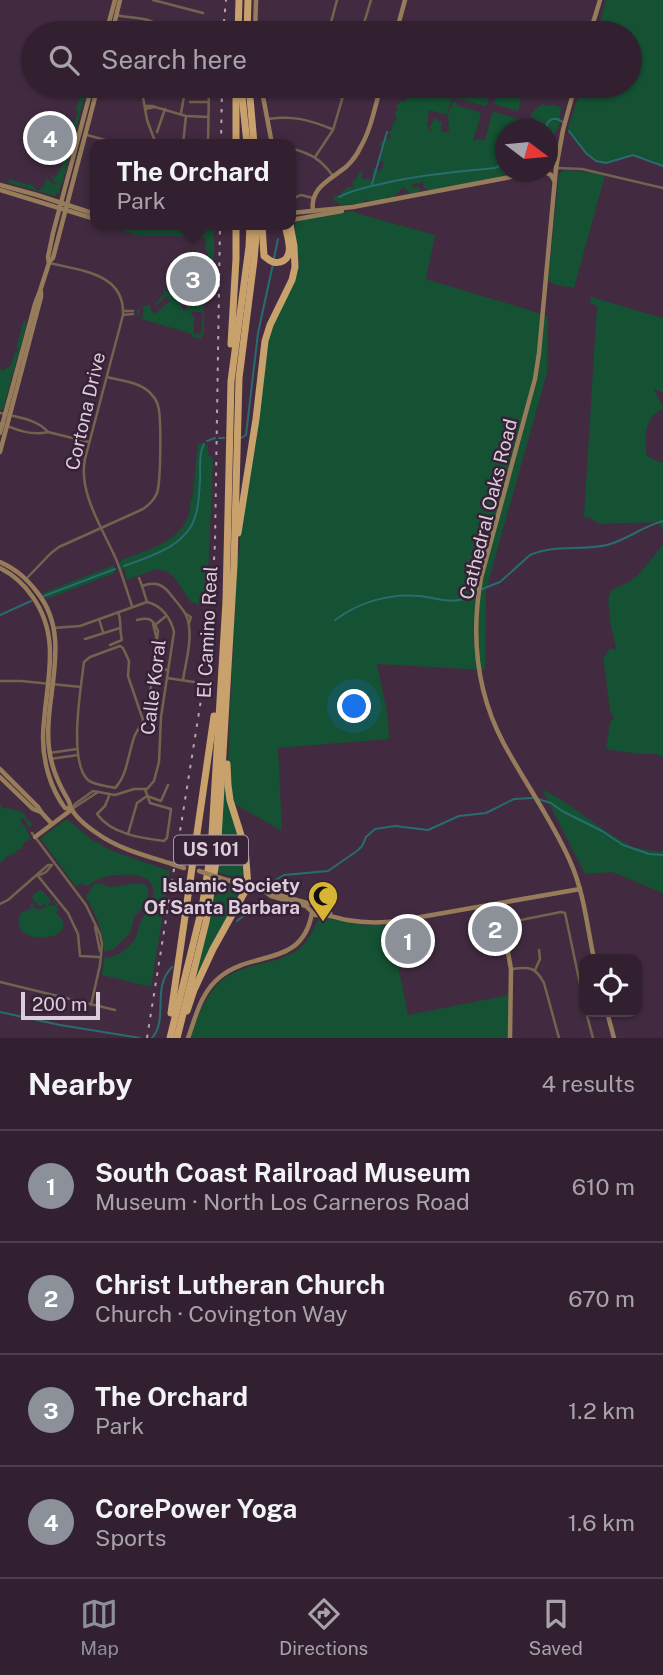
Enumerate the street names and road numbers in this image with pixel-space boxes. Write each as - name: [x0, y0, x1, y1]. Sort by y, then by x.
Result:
- street label: Cortona Drive: [61, 350, 109, 472]
- street label: Cathedral Oaks Road: [455, 416, 521, 602]
- street label: El Camino Real: [193, 565, 221, 699]
- street label: Calle Koral: [136, 638, 170, 736]
- road number: US 101: [174, 836, 248, 864]

